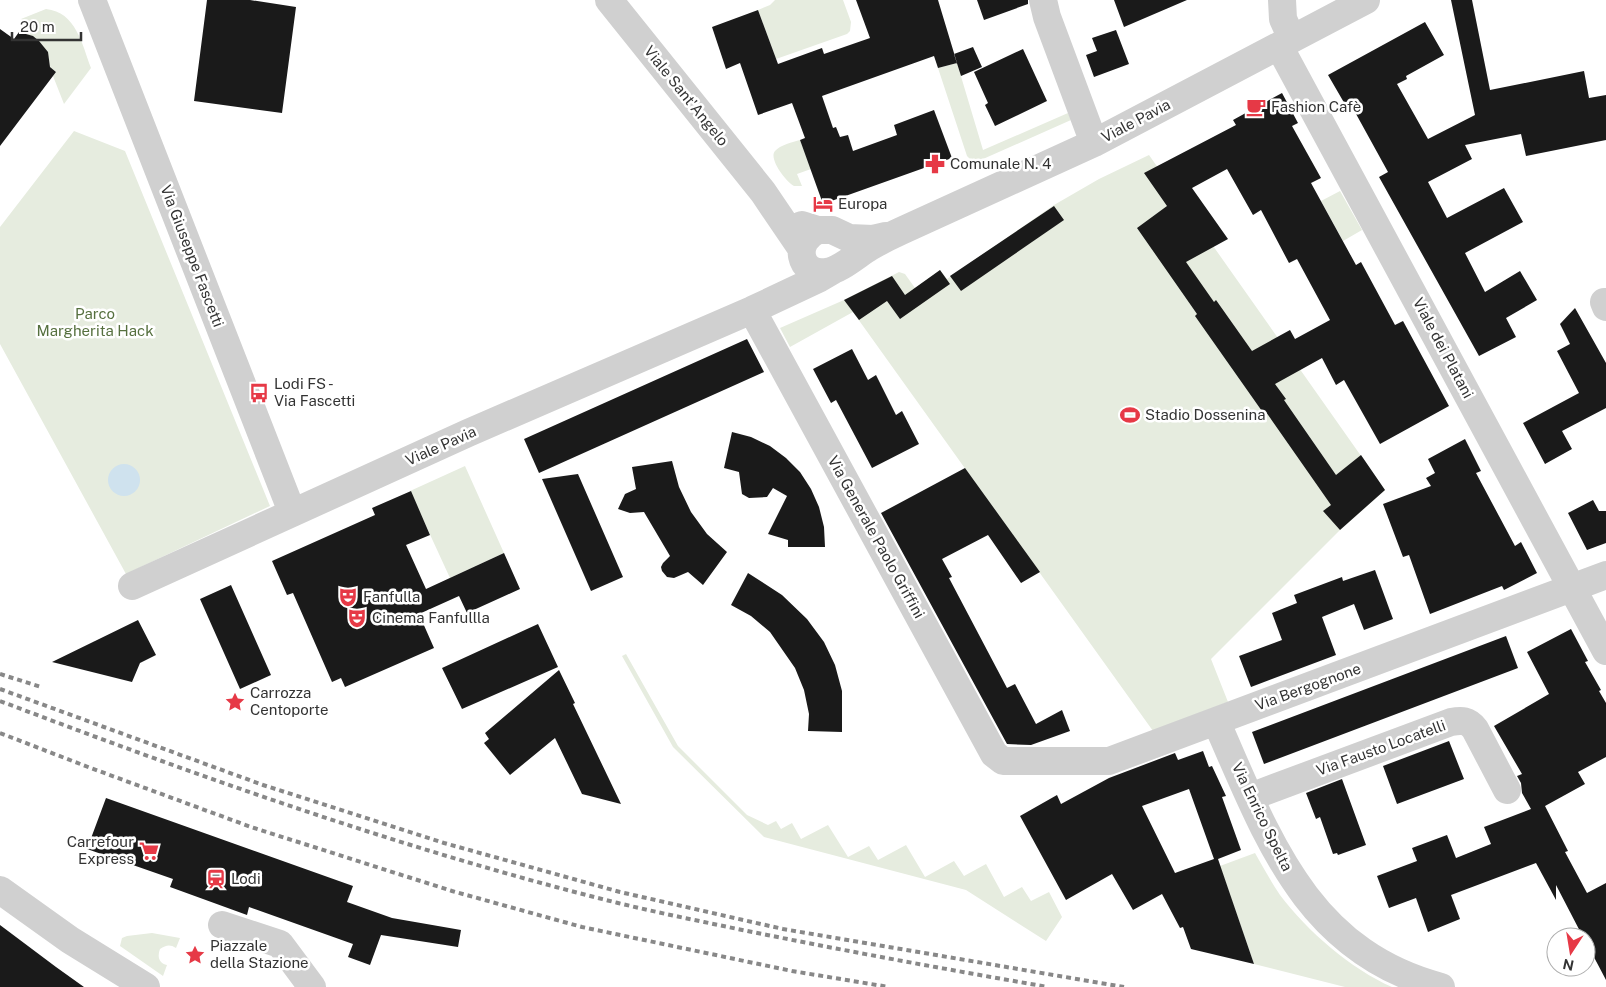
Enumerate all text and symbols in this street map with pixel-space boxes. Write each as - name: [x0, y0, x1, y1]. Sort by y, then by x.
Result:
- scale bar: [12, 10, 81, 42]
- text: 20 m: [20, 18, 55, 35]
- street label: Viale Sant'Angelo: [641, 42, 732, 149]
- street label: Viale Pavia: [1099, 95, 1173, 146]
- cafe icon: Fashion Cafè: [1245, 96, 1267, 118]
- place label: Fashion Cafè: [1271, 98, 1361, 115]
- pharmacy icon: Comunale N. 4: [924, 153, 946, 175]
- place label: Comunale N. 4: [950, 155, 1051, 172]
- street label: Via Giuseppe Fascetti: [158, 182, 227, 329]
- hotel icon: Europa: [812, 193, 834, 215]
- place label: Europa: [838, 195, 887, 212]
- street label: Viale dei Platani: [1410, 295, 1477, 401]
- park label: Parco Margherita Hack: [36, 305, 154, 339]
- place label: Lodi FS - Via Fascetti: [274, 375, 355, 409]
- bus stop icon: Lodi FS - Via Fascetti: [248, 382, 270, 404]
- sports icon: Stadio Dossenina: [1119, 404, 1141, 426]
- place label: Stadio Dossenina: [1145, 406, 1266, 423]
- street label: Viale Pavia: [403, 422, 479, 469]
- street label: Via Generale Paolo Griffini: [825, 453, 928, 621]
- theatre icon: Fanfulla: [337, 586, 359, 608]
- place label: Fanfulla: [363, 588, 420, 605]
- theatre icon: Cinema Fanfullla: [346, 607, 368, 629]
- place label: Cinema Fanfullla: [372, 609, 490, 626]
- street label: Via Bergognone: [1253, 660, 1363, 714]
- place label: Carrozza Centoporte: [250, 684, 328, 718]
- place icon: Carrozza Centoporte: [224, 691, 246, 713]
- street label: Via Fausto Locatelli: [1314, 716, 1448, 779]
- street label: Via Enrico Spelta: [1229, 760, 1296, 874]
- place label: Carrefour Express: [67, 833, 134, 867]
- supermarket icon: Carrefour Express: [138, 840, 160, 862]
- station icon: Lodi: [205, 868, 227, 890]
- place label: Lodi: [231, 870, 261, 887]
- north arrow: [1546, 927, 1596, 977]
- place label: Piazzale della Stazione: [210, 937, 309, 971]
- place icon: Piazzale della Stazione: [184, 944, 206, 966]
- text: N: [1561, 956, 1575, 974]

